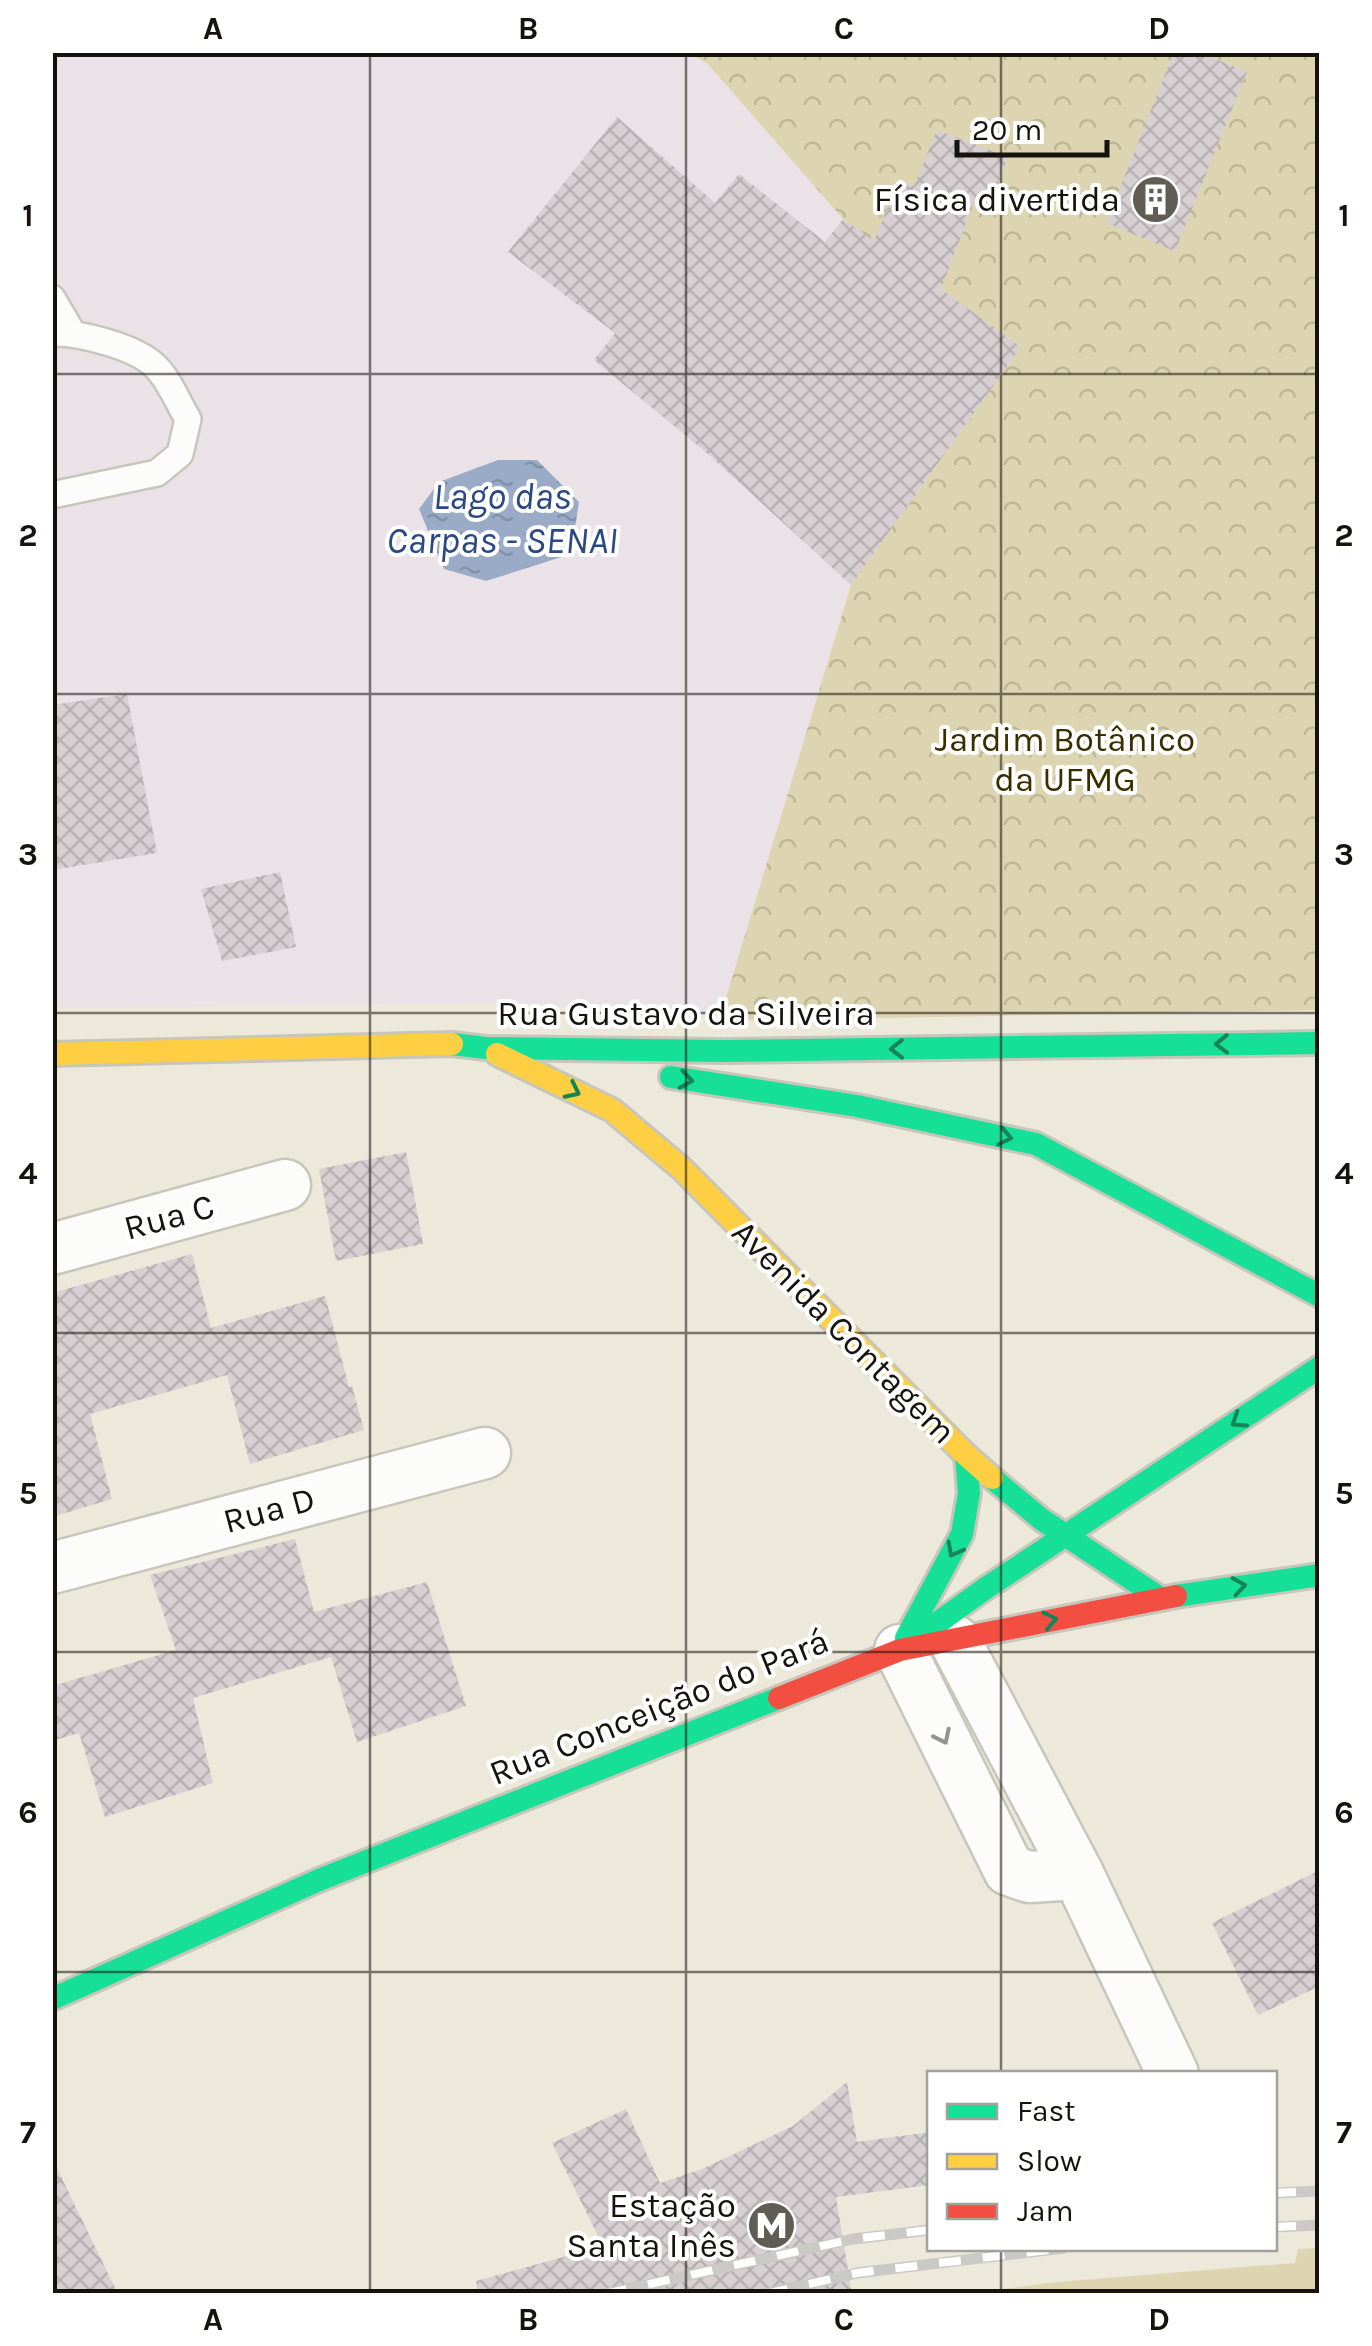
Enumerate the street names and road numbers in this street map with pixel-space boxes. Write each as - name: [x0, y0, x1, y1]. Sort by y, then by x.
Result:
- street label: Rua Gustavo da Silveira: [497, 993, 875, 1034]
- street label: Rua C: [119, 1185, 219, 1249]
- street label: Avenida Contagem: [724, 1212, 964, 1452]
- street label: Rua D: [219, 1478, 319, 1542]
- street label: Rua Conceição do Pará: [484, 1620, 834, 1794]

